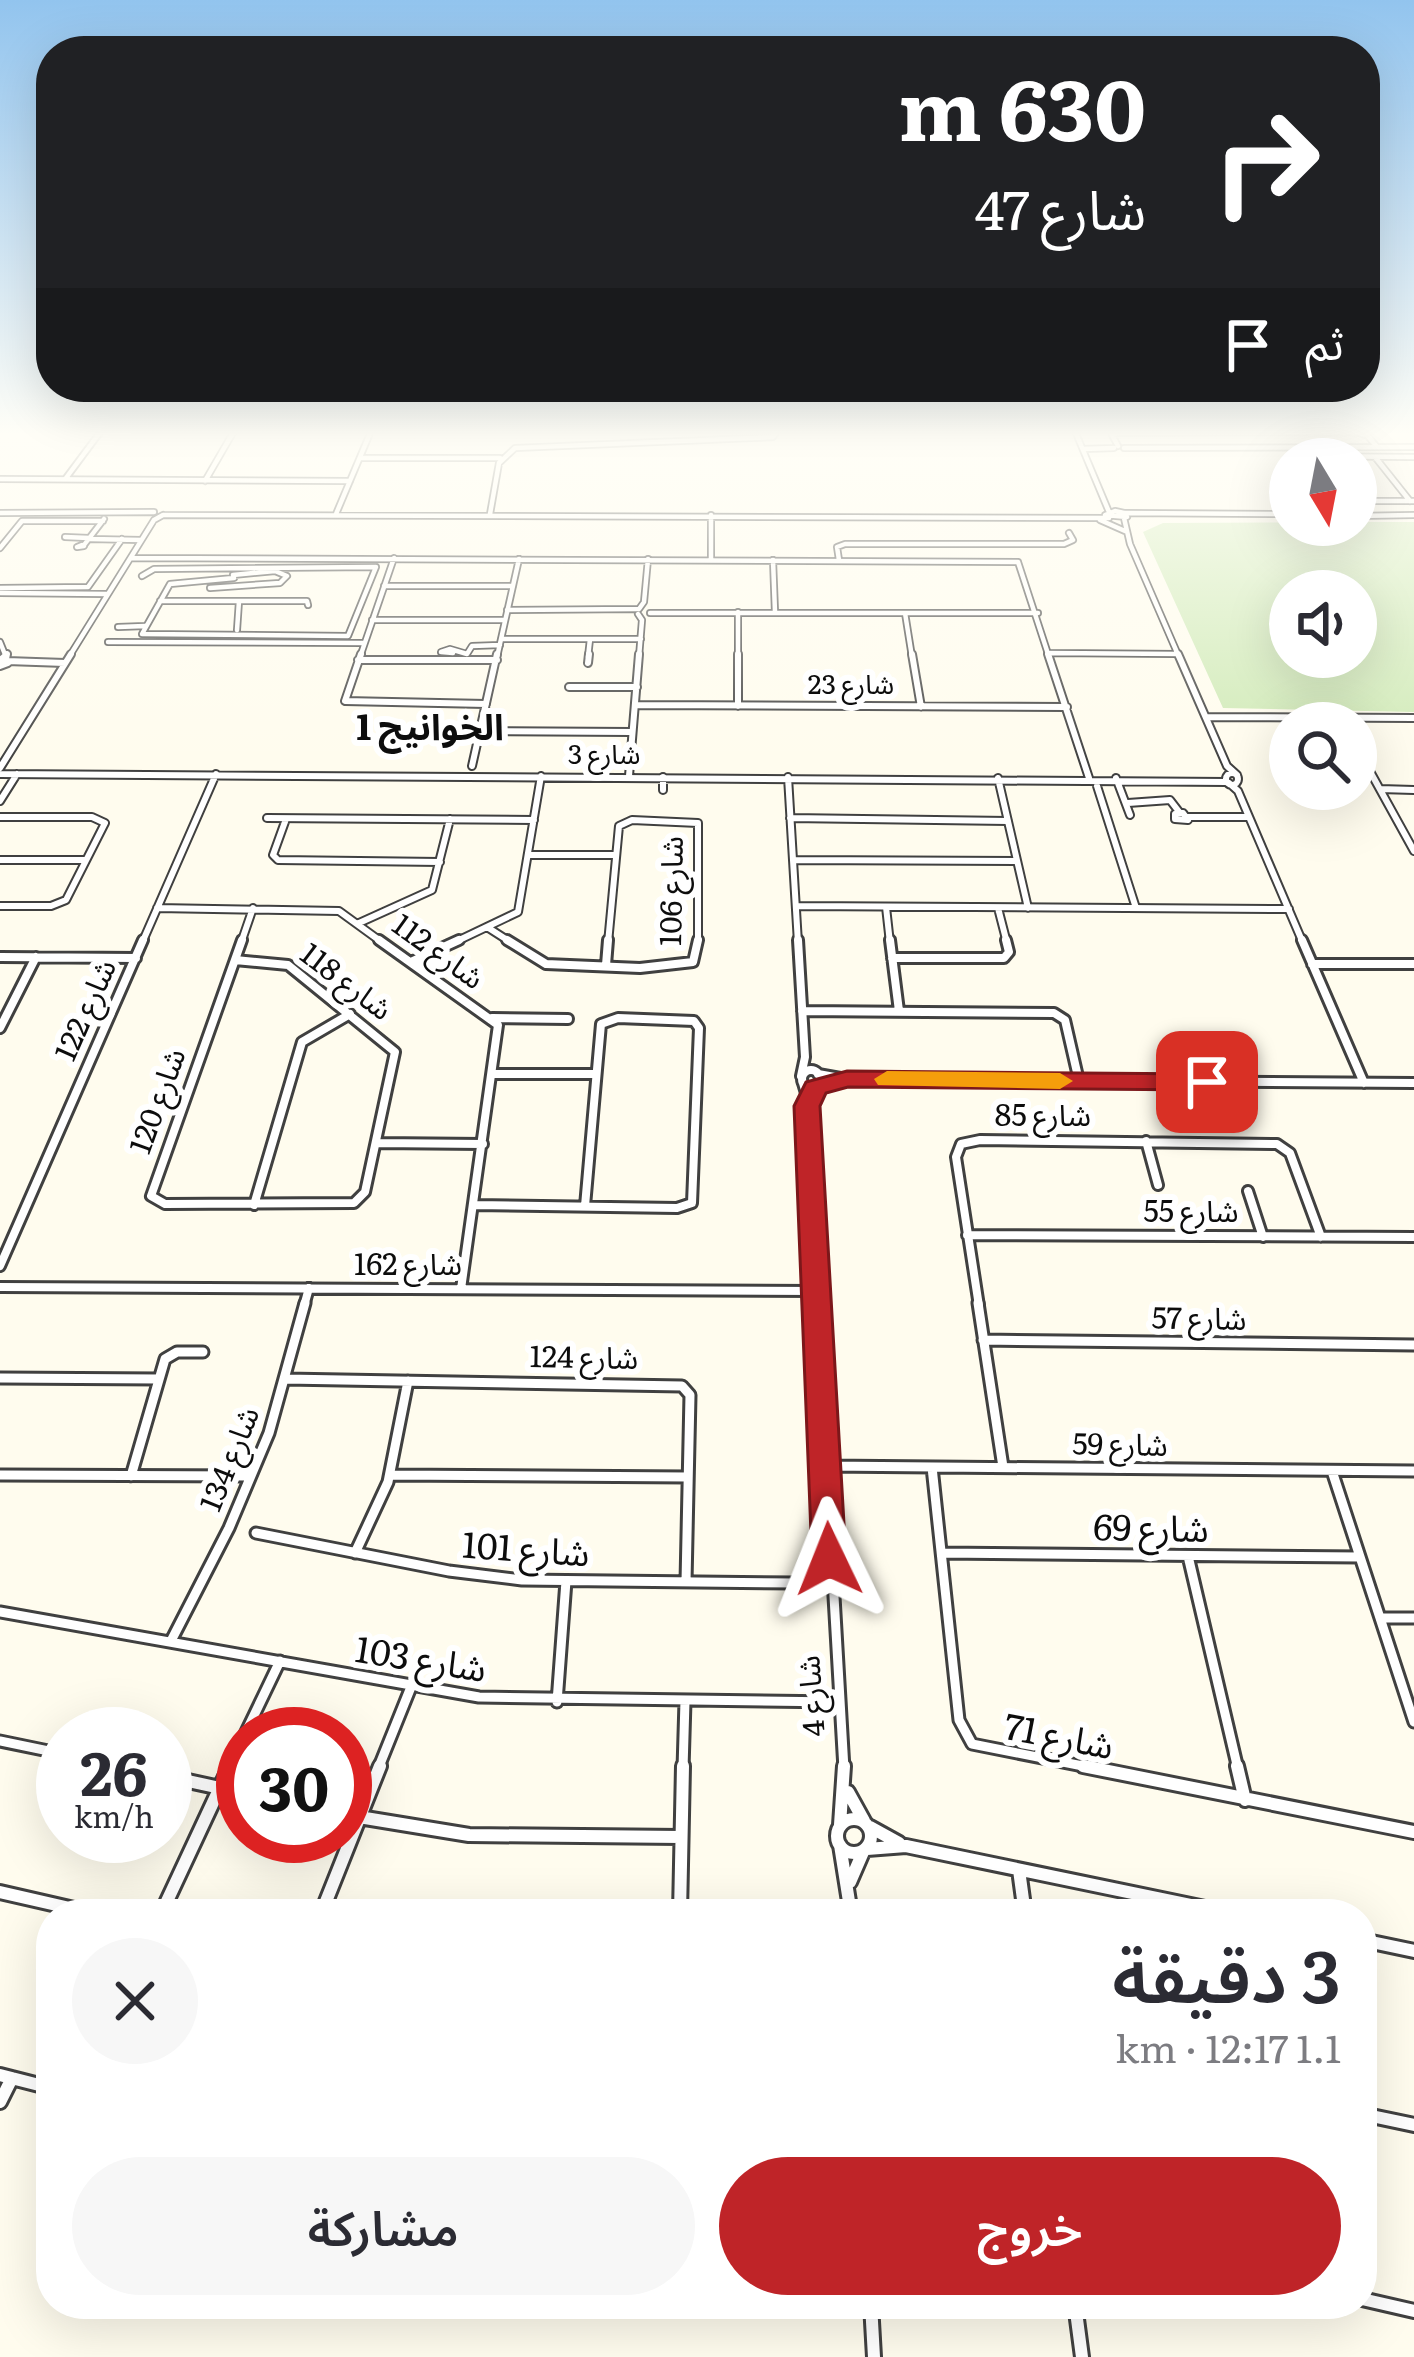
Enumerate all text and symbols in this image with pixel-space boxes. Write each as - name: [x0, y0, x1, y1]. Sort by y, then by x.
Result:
- text: 630 m: [898, 42, 1146, 167]
- icon: right: [1188, 84, 1344, 240]
- text: شارع 47: [975, 166, 1146, 247]
- text: ثم: [1305, 307, 1344, 374]
- icon: arrive: [1215, 312, 1281, 378]
- north arrow: [1269, 438, 1377, 546]
- map controls: [1269, 438, 1377, 810]
- button: sound: [1269, 570, 1377, 678]
- street label: شارع 23: [808, 662, 894, 705]
- district label: الخوانيج 1: [356, 698, 504, 754]
- button: search: [1269, 702, 1377, 810]
- street label: شارع 3: [568, 732, 640, 775]
- street label: شارع 106: [646, 835, 695, 946]
- street label: شارع 112: [383, 901, 495, 1000]
- street label: شارع 118: [291, 930, 403, 1031]
- street label: شارع 122: [41, 951, 128, 1068]
- pin: [1156, 1031, 1258, 1133]
- street label: شارع 120: [116, 1041, 197, 1160]
- icon: arrive: [1174, 1049, 1240, 1115]
- street label: شارع 85: [995, 1091, 1091, 1138]
- street label: شارع 55: [1144, 1187, 1238, 1234]
- street label: شارع 162: [354, 1240, 462, 1287]
- street label: شارع 57: [1151, 1293, 1247, 1342]
- street label: شارع 124: [529, 1332, 639, 1381]
- street label: شارع 134: [186, 1399, 271, 1518]
- street label: شارع 59: [1072, 1419, 1168, 1468]
- position arrow: [766, 1496, 892, 1622]
- street label: شارع 69: [1093, 1498, 1209, 1556]
- street label: شارع 101: [461, 1516, 592, 1580]
- street label: شارع 103: [352, 1620, 491, 1696]
- street label: شارع 4: [784, 1654, 837, 1738]
- street label: شارع 71: [1000, 1697, 1119, 1773]
- speed limit sign: 30: [216, 1707, 372, 1863]
- text: 26: [80, 1725, 148, 1814]
- text: km/h: [74, 1793, 154, 1837]
- text: 3 دقيقة: [1112, 1918, 1341, 2025]
- button: close: [72, 1938, 198, 2064]
- text: 1.1 km · 12:17: [1115, 2017, 1341, 2075]
- button: مشاركة: [72, 2157, 695, 2295]
- button: خروج: [719, 2157, 1341, 2295]

